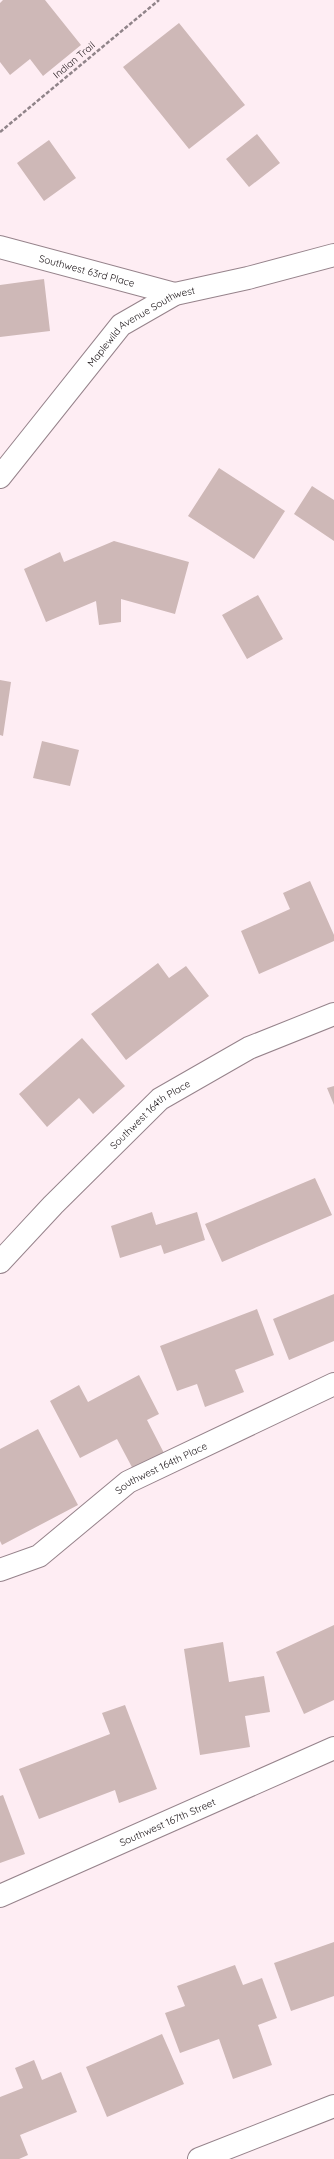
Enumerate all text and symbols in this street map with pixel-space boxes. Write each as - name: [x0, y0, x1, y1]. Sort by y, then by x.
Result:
- street label: Indian Trail: [50, 39, 98, 81]
- street label: Southwest 63rd Place: [38, 251, 137, 290]
- street label: Maplewild Avenue Southwest: [84, 283, 197, 369]
- street label: Southwest 164th Place: [107, 1077, 193, 1152]
- street label: Southwest 164th Place: [112, 1439, 209, 1497]
- street label: Southwest 167th Street: [117, 1795, 218, 1849]

